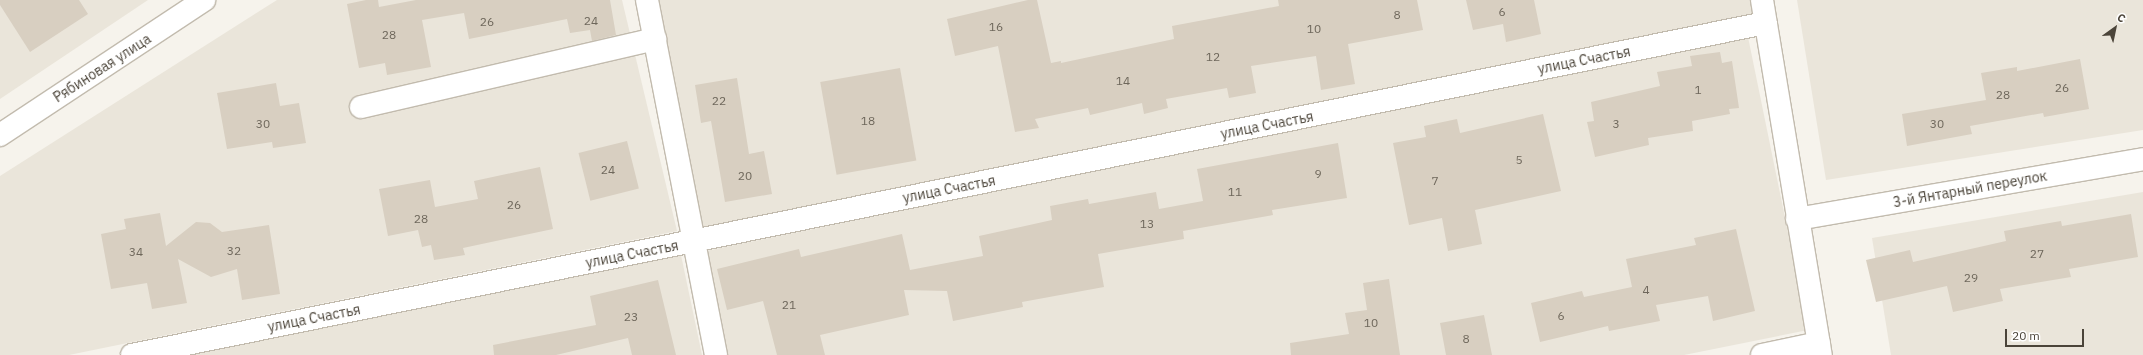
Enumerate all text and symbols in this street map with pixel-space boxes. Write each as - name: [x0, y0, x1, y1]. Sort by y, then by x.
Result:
- house number: 6: [1498, 5, 1506, 19]
- house number: 8: [1393, 8, 1401, 22]
- north arrow: [2095, 8, 2135, 48]
- text: С: [2115, 10, 2128, 26]
- house number: 24: [584, 14, 598, 28]
- house number: 26: [480, 15, 494, 29]
- house number: 16: [989, 20, 1003, 34]
- house number: 10: [1307, 22, 1321, 36]
- house number: 28: [382, 28, 396, 42]
- street label: Рябиновая улица: [50, 30, 154, 106]
- street label: улица Счастья: [1536, 43, 1632, 77]
- house number: 12: [1206, 50, 1220, 64]
- house number: 14: [1116, 74, 1130, 88]
- house number: 26: [2055, 81, 2069, 95]
- house number: 1: [1694, 83, 1702, 97]
- house number: 28: [1996, 88, 2010, 102]
- house number: 22: [712, 94, 726, 108]
- street label: улица Счастья: [1219, 108, 1315, 142]
- house number: 18: [861, 114, 875, 128]
- house number: 30: [256, 117, 270, 131]
- house number: 3: [1612, 117, 1620, 131]
- house number: 30: [1930, 117, 1944, 131]
- house number: 5: [1515, 153, 1523, 167]
- house number: 24: [601, 163, 615, 177]
- house number: 9: [1314, 167, 1322, 181]
- street label: 3-й Янтарный переулок: [1892, 167, 2048, 211]
- house number: 20: [738, 169, 752, 183]
- street label: улица Счастья: [901, 172, 997, 206]
- house number: 7: [1431, 174, 1439, 188]
- house number: 11: [1228, 185, 1242, 199]
- house number: 26: [507, 198, 521, 212]
- house number: 28: [414, 212, 428, 226]
- house number: 13: [1140, 217, 1154, 231]
- street label: улица Счастья: [584, 237, 680, 271]
- house number: 32: [227, 244, 241, 258]
- house number: 34: [129, 245, 143, 259]
- house number: 27: [2030, 247, 2044, 261]
- house number: 29: [1964, 271, 1978, 285]
- house number: 4: [1642, 283, 1650, 297]
- house number: 21: [782, 298, 796, 312]
- street label: улица Счастья: [266, 301, 362, 335]
- house number: 6: [1557, 309, 1565, 323]
- house number: 23: [624, 310, 638, 324]
- house number: 10: [1364, 316, 1378, 330]
- scale bar: [2007, 321, 2086, 347]
- text: 20 m: [2012, 328, 2040, 343]
- house number: 8: [1462, 332, 1470, 346]

